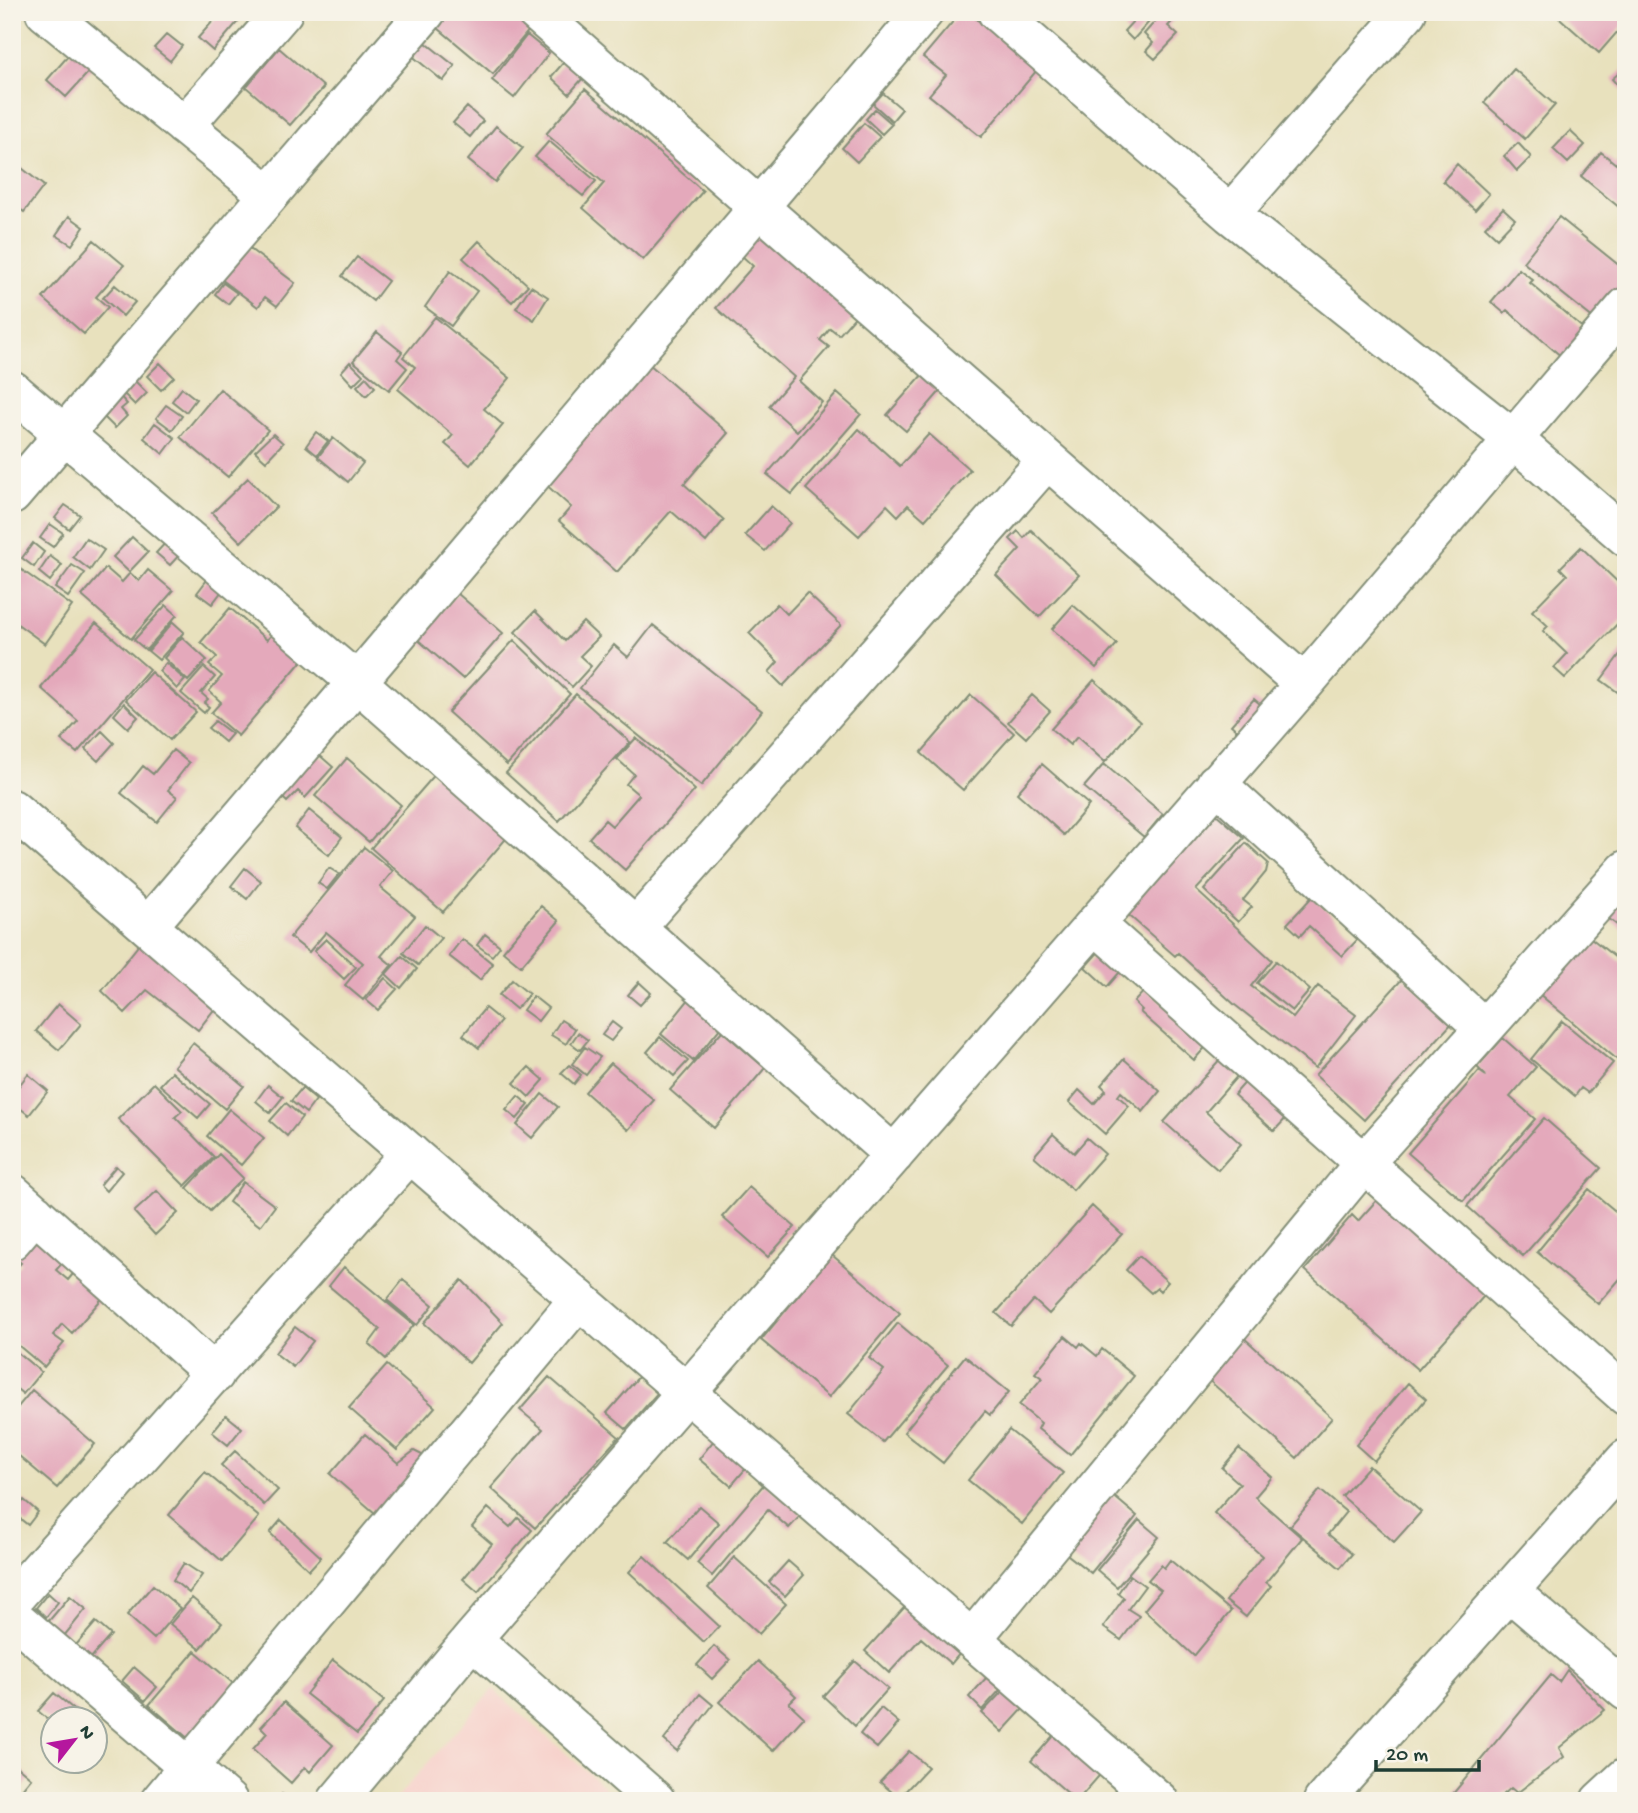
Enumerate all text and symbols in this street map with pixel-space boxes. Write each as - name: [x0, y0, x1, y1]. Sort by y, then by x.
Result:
- north arrow: [38, 1704, 108, 1774]
- text: N: [73, 1722, 99, 1744]
- scale bar: [1376, 1729, 1479, 1773]
- text: 20 m: [1386, 1744, 1428, 1769]

